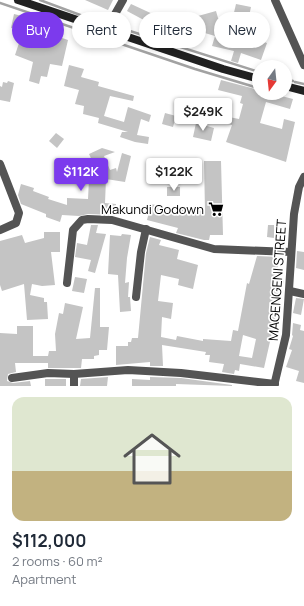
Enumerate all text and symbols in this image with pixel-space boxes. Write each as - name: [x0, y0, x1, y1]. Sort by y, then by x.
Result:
- chip: Buy: [12, 12, 64, 48]
- chip: Rent: [72, 12, 131, 48]
- chip: Filters: [139, 12, 206, 48]
- chip: New: [214, 12, 270, 48]
- north arrow: [252, 60, 292, 100]
- map controls: [252, 60, 292, 100]
- pin: $249K: [175, 98, 231, 132]
- text: $249K: [183, 102, 223, 120]
- pin: $112K: [53, 158, 109, 192]
- pin: $122K: [146, 158, 202, 192]
- text: $112K: [63, 162, 99, 180]
- text: $122K: [155, 162, 193, 180]
- place label: Makundi Godown: [101, 200, 204, 218]
- supermarket icon: Makundi Godown: [207, 200, 225, 218]
- street label: MAGENGENI STREET: [264, 218, 290, 341]
- icon: home: [116, 423, 188, 495]
- text: $112,000: [12, 529, 86, 552]
- text: 2 rooms · 60 m²: [12, 552, 103, 570]
- text: Apartment: [12, 570, 76, 588]

